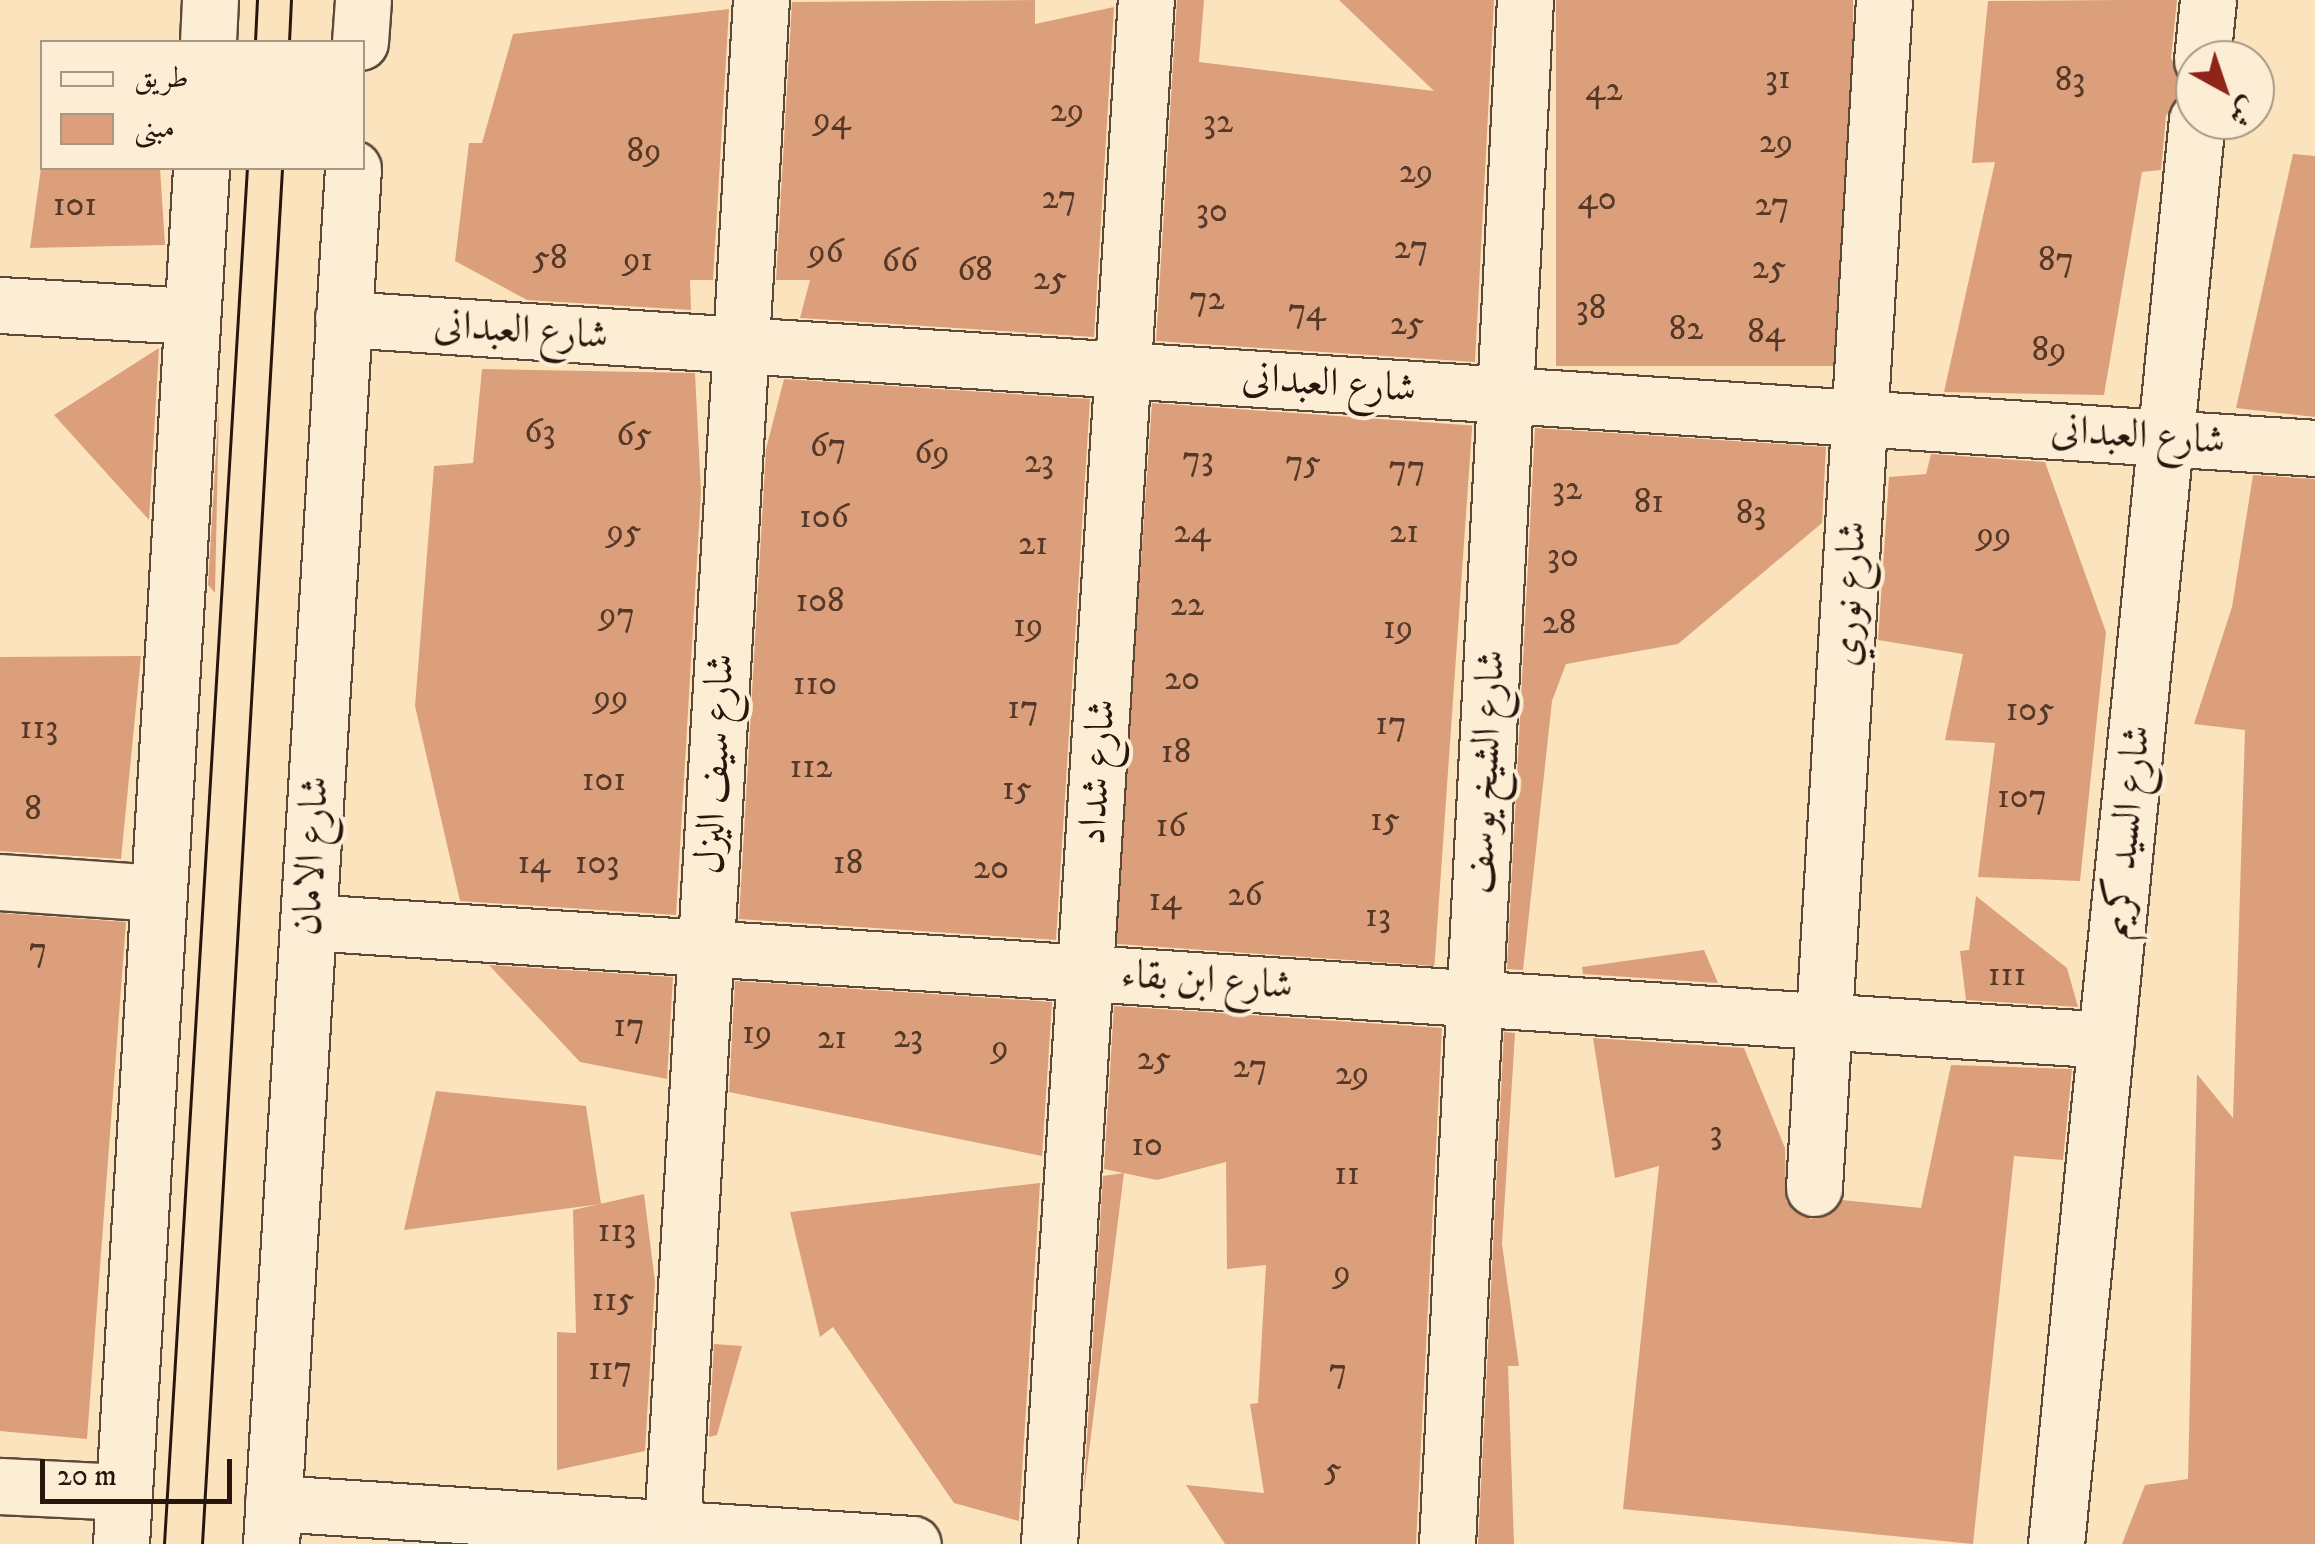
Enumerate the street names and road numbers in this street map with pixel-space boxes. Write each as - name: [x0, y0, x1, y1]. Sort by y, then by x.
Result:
- street label: شارع العبدانى: [432, 301, 610, 361]
- street label: شارع العبدانى: [1240, 354, 1418, 414]
- street label: شارع العبدانى: [2049, 406, 2227, 466]
- street label: شارع نوري: [1822, 520, 1878, 668]
- street label: شارع الشيخ يوسف: [1456, 649, 1516, 895]
- street label: شارع سيف اليزل: [686, 652, 746, 876]
- street label: شارع شداد: [1069, 697, 1127, 847]
- street label: شارع السيد كريم: [2092, 723, 2162, 941]
- street label: شارع الامان: [284, 775, 340, 937]
- street label: شارع ابن بقاء: [1119, 951, 1295, 1011]

